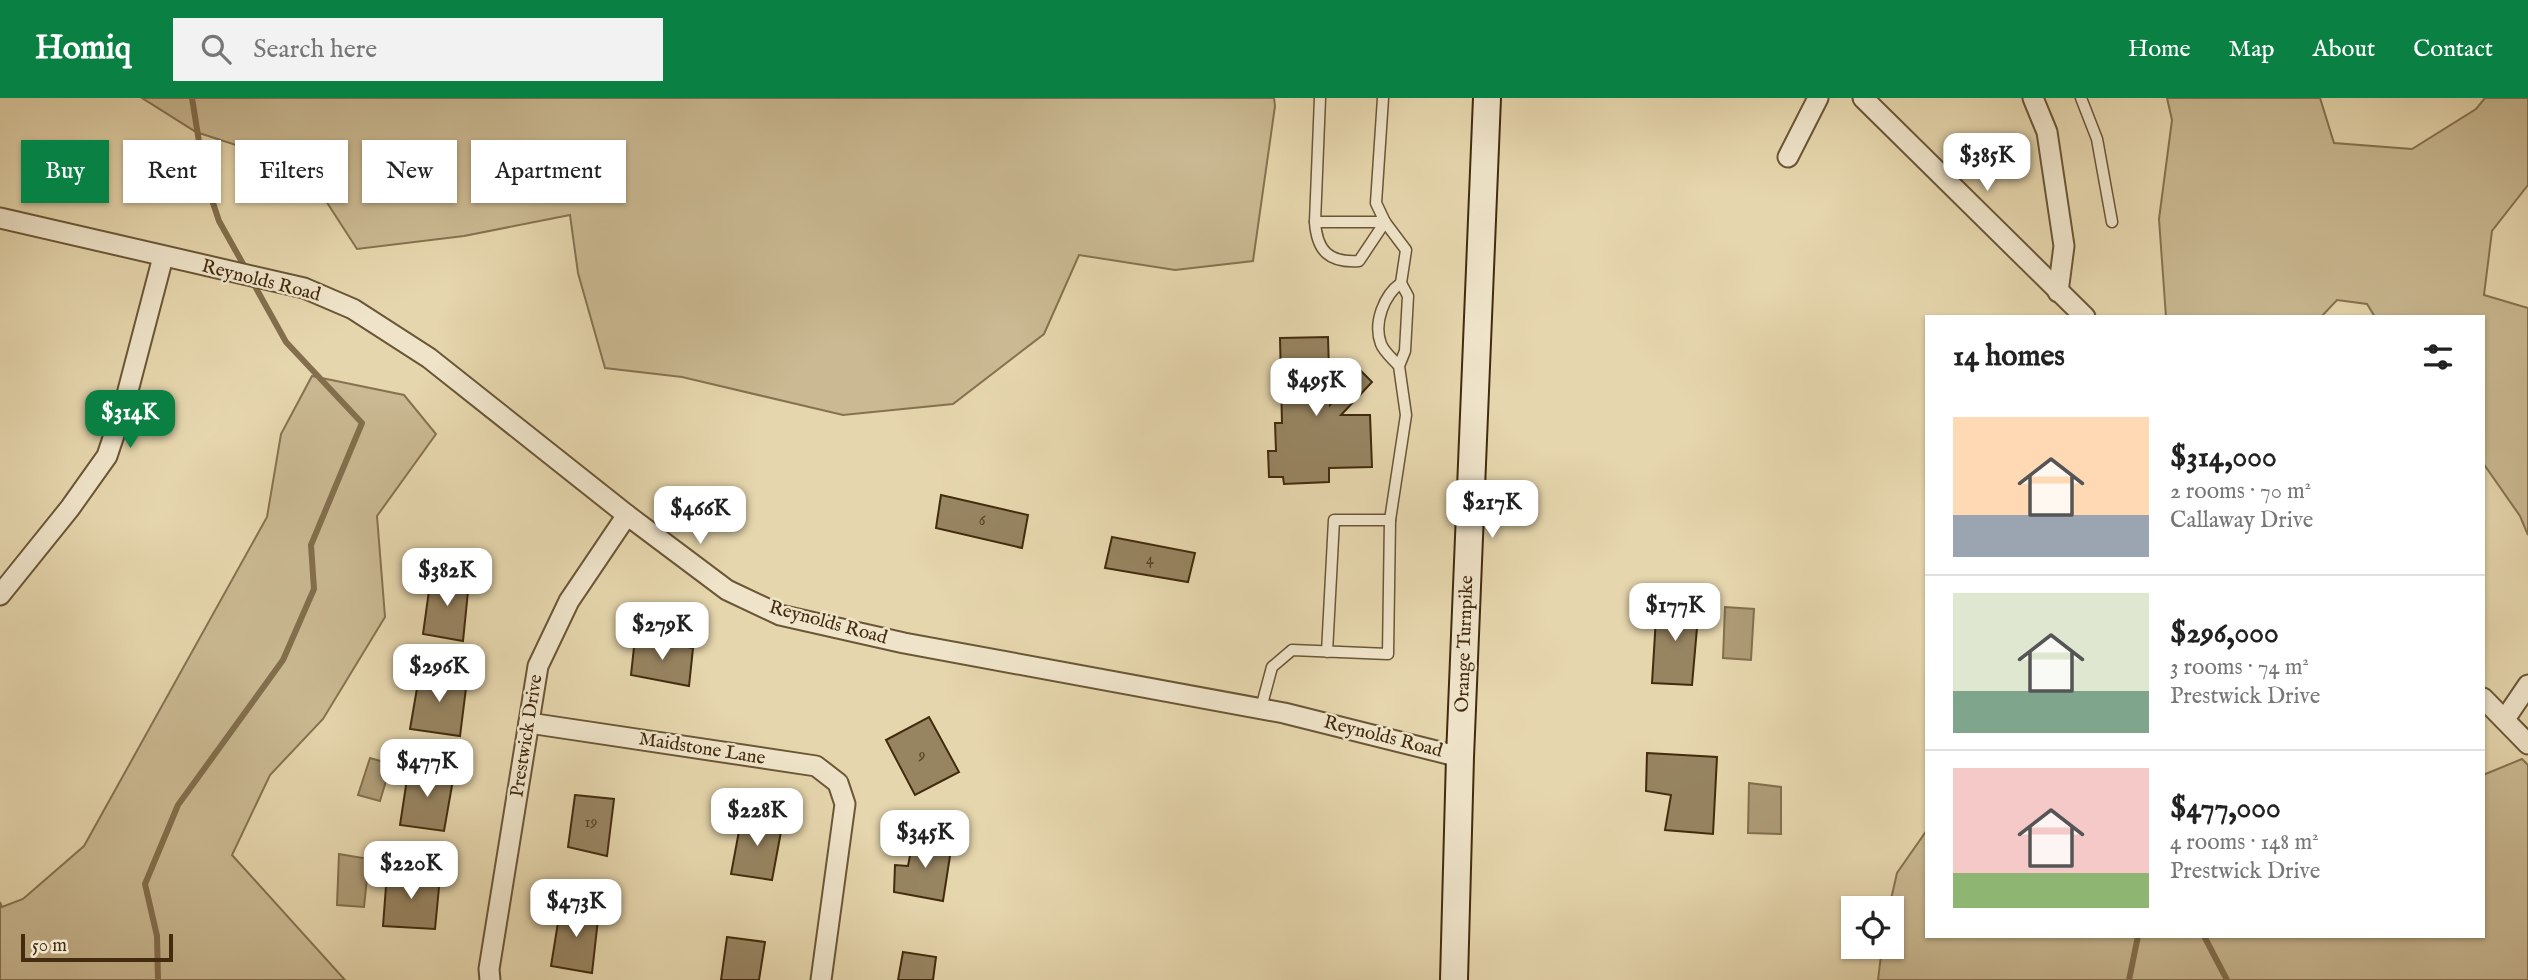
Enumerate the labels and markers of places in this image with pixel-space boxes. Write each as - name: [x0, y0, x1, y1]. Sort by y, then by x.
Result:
- pin: $385K: [1938, 134, 2036, 193]
- pin: $495K: [1267, 358, 1365, 418]
- pin: $314K: [81, 390, 179, 450]
- pin: $217K: [1443, 480, 1541, 540]
- pin: $466K: [651, 486, 749, 546]
- pin: $382K: [398, 548, 496, 608]
- pin: $177K: [1626, 584, 1724, 643]
- pin: $279K: [613, 602, 711, 662]
- pin: $296K: [390, 644, 488, 704]
- pin: $477K: [378, 740, 476, 799]
- pin: $228K: [708, 788, 806, 848]
- pin: $345K: [876, 810, 974, 870]
- pin: $220K: [362, 842, 460, 901]
- pin: $473K: [527, 880, 625, 939]

